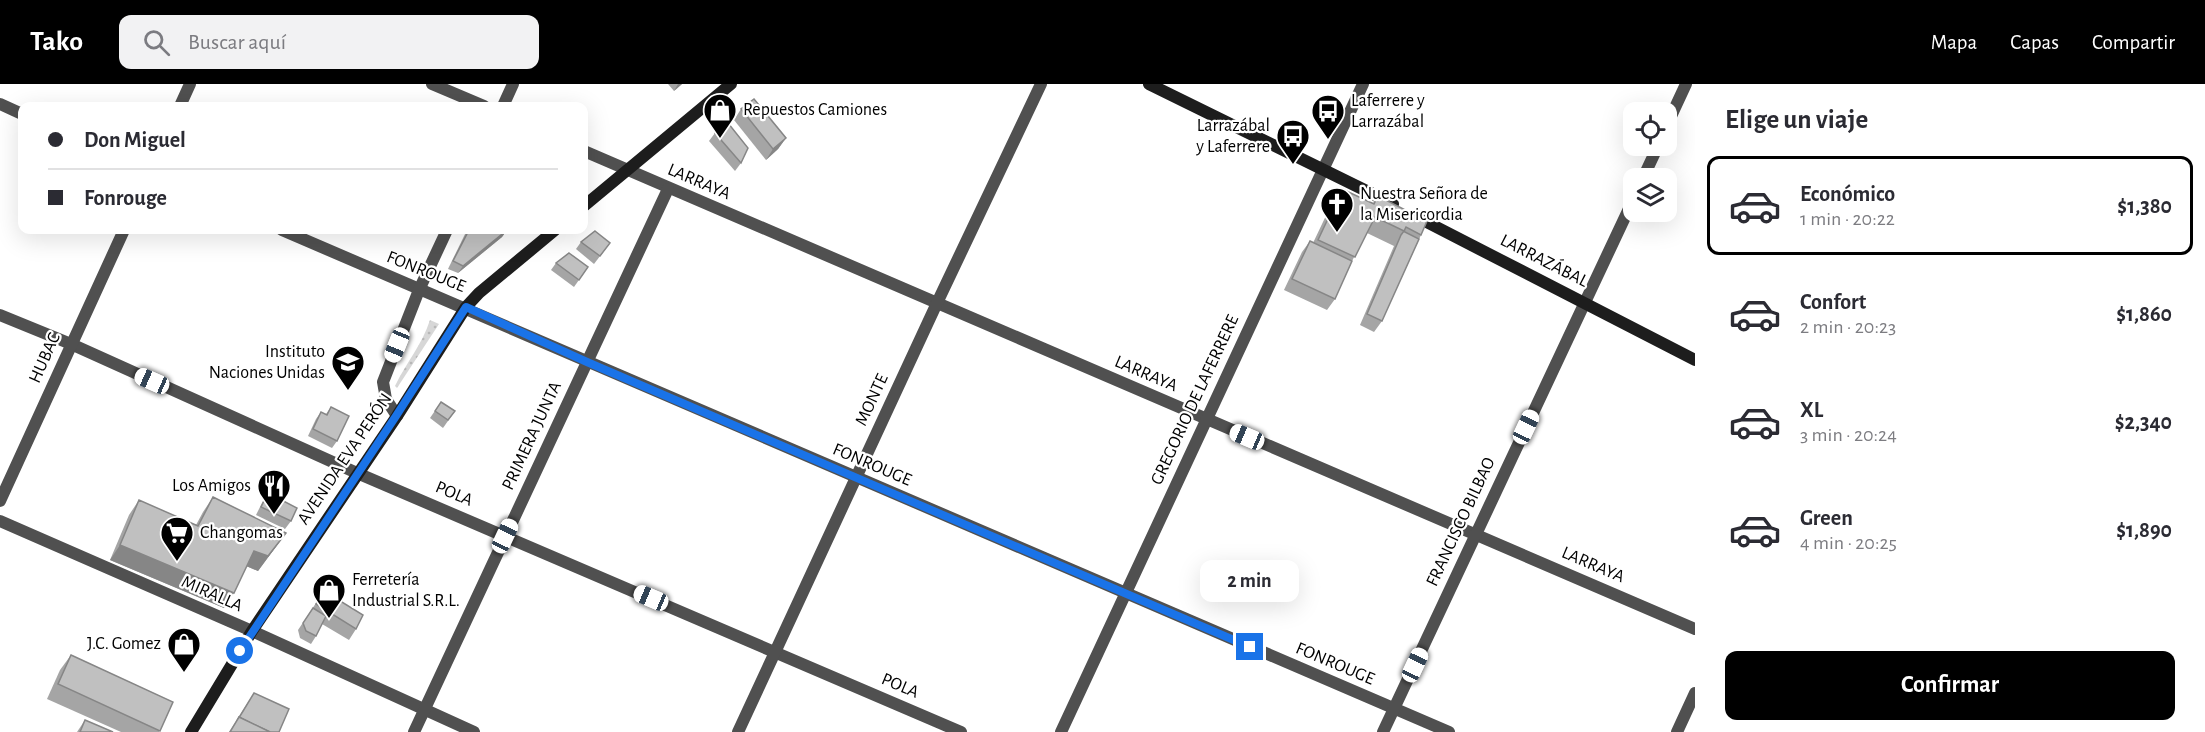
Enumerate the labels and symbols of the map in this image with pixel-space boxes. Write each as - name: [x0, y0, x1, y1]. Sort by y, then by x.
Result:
- shop icon: Repuestos Camiones: [702, 92, 738, 139]
- place label: Laferrere y Larrazábal: [1351, 92, 1425, 131]
- bus stop icon: Laferrere y Larrazábal: [1310, 93, 1346, 140]
- place label: Repuestos Camiones: [743, 101, 887, 119]
- place label: Larrazábal y Laferrere: [1195, 117, 1270, 156]
- bus stop icon: Larrazábal y Laferrere: [1275, 118, 1311, 165]
- street label: LARRAYA: [665, 161, 734, 203]
- place label: Nuestra Señora de la Misericordia: [1360, 185, 1488, 224]
- church icon: Nuestra Señora de la Misericordia: [1319, 186, 1355, 233]
- street label: LARRAZÁBAL: [1497, 229, 1593, 291]
- street label: FONROUGE: [384, 248, 468, 296]
- street label: GREGORIO DE LAFERRERE: [1148, 312, 1242, 488]
- car: [382, 325, 412, 365]
- street label: HUBAC: [26, 330, 64, 386]
- place label: Instituto Naciones Unidas: [209, 343, 325, 382]
- school or university icon: Instituto Naciones Unidas: [330, 344, 366, 391]
- street label: LARRAYA: [1112, 353, 1181, 395]
- car: [132, 365, 172, 397]
- street label: MONTE: [852, 371, 892, 429]
- street label: PRIMERA JUNTA: [499, 378, 565, 493]
- street label: AVENIDA EVA PERÓN: [292, 388, 396, 528]
- car: [1510, 407, 1542, 447]
- car: [1227, 422, 1267, 452]
- street label: FONROUGE: [830, 440, 914, 490]
- street label: FRANCISCO BILBAO: [1423, 455, 1499, 589]
- restaurant icon: Los Amigos: [256, 468, 292, 515]
- place label: Los Amigos: [172, 477, 251, 495]
- street label: POLA: [433, 478, 476, 510]
- supermarket icon: Changomas: [159, 515, 195, 562]
- car: [489, 516, 521, 556]
- place label: Changomas: [200, 524, 283, 542]
- street label: LARRAYA: [1559, 544, 1628, 586]
- callout: 2 min: [1200, 560, 1300, 602]
- place label: Ferretería Industrial S.R.L.: [352, 571, 460, 610]
- shop icon: Ferretería Industrial S.R.L.: [311, 572, 347, 619]
- street label: MIRALLA: [179, 573, 246, 616]
- car: [631, 583, 671, 613]
- shop icon: J.C. Gomez: [166, 626, 202, 673]
- route end: [1236, 633, 1263, 660]
- place label: J.C. Gomez: [87, 635, 161, 653]
- route start: [226, 637, 253, 664]
- street label: FONROUGE: [1293, 639, 1377, 689]
- car: [1399, 645, 1431, 685]
- street label: POLA: [879, 670, 922, 702]

